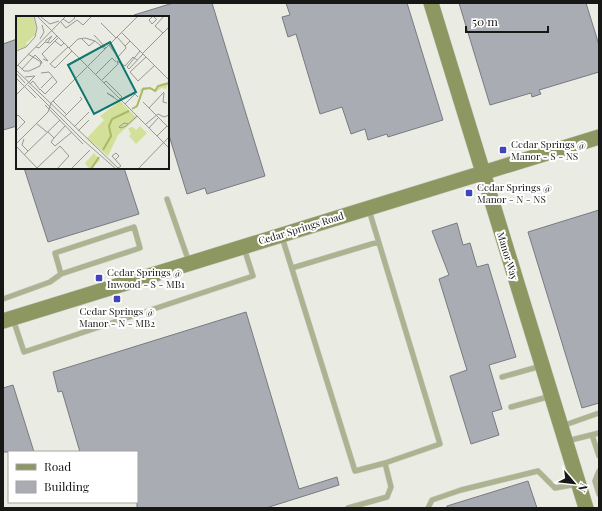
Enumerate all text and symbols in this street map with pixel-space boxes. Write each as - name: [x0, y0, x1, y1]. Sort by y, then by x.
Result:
- scale bar: [466, 8, 548, 34]
- text: 50 m: [472, 13, 498, 29]
- inset map: [16, 16, 169, 169]
- place label: Cedar Springs @ Manor - S - NS: [511, 137, 586, 163]
- marker: Cedar Springs @ Manor - S - NS: [498, 145, 508, 155]
- place label: Cedar Springs @ Manor - N - NS: [477, 180, 552, 206]
- marker: Cedar Springs @ Manor - N - NS: [464, 188, 474, 198]
- street label: Cedar Springs Road: [256, 208, 346, 248]
- street label: Manor Way: [494, 230, 522, 282]
- place label: Cedar Springs @ Inwood - S - MB1: [107, 265, 185, 291]
- marker: Cedar Springs @ Inwood - S - MB1: [94, 273, 104, 283]
- marker: Cedar Springs @ Manor - N - MB2: [112, 294, 122, 304]
- place label: Cedar Springs @ Manor - N - MB2: [79, 304, 155, 330]
- legend: [8, 451, 138, 503]
- text: Road: [44, 458, 71, 474]
- north arrow: [554, 463, 594, 503]
- text: Building: [44, 478, 90, 494]
- text: N: [575, 481, 592, 495]

